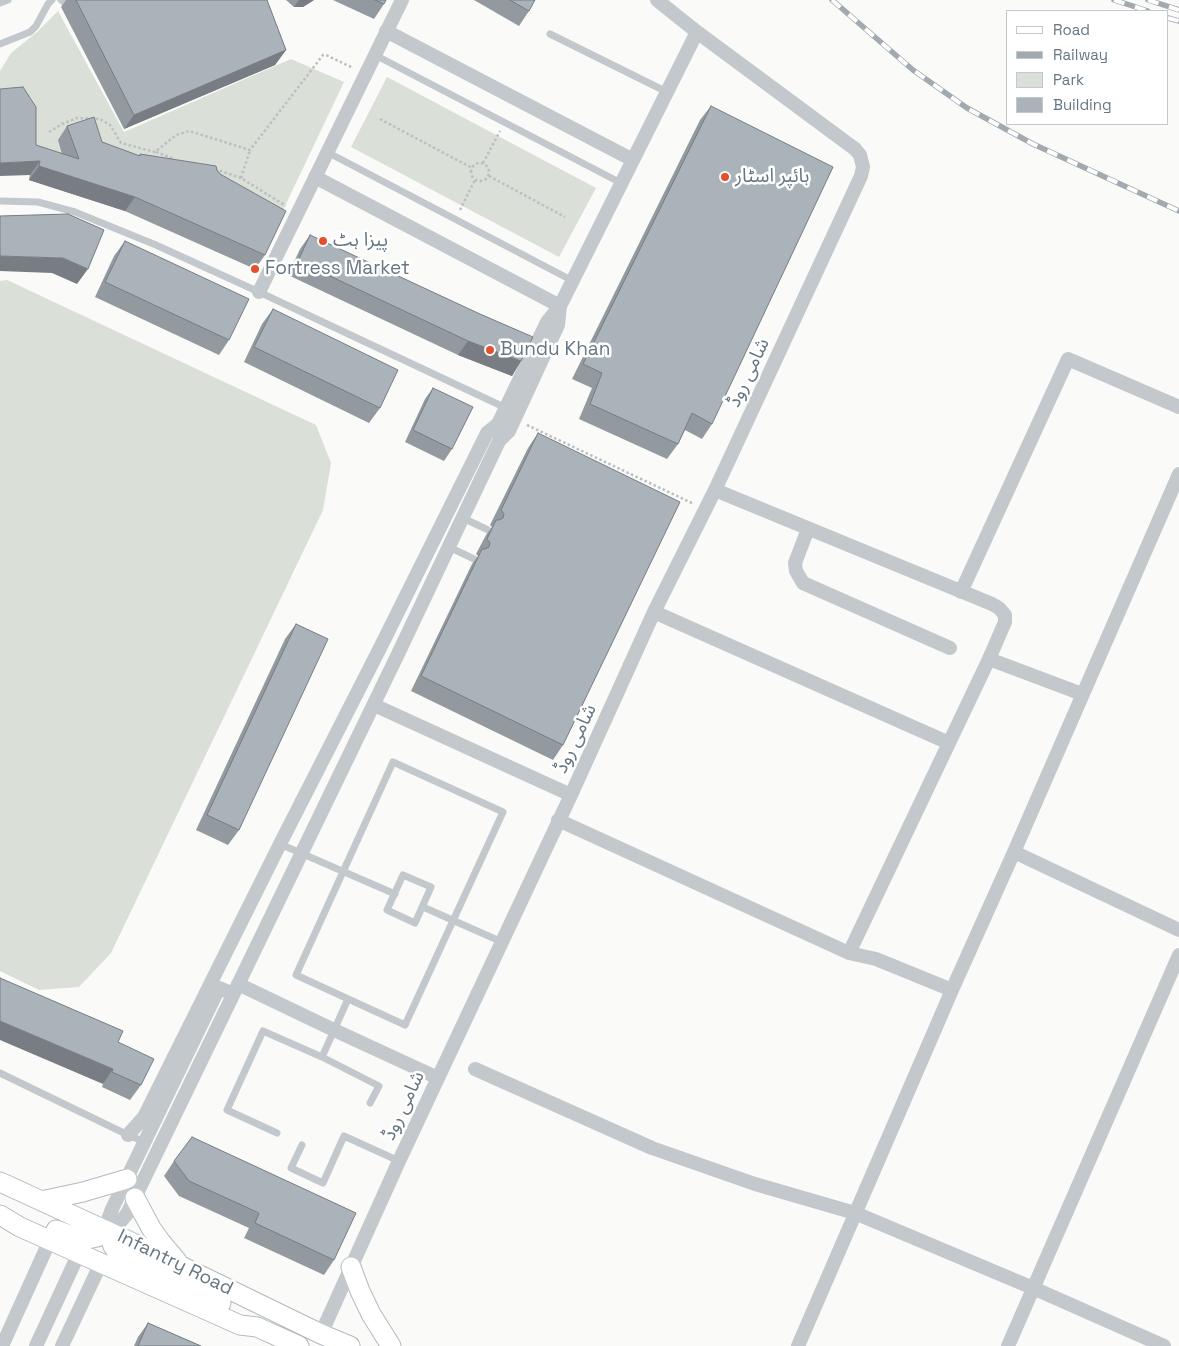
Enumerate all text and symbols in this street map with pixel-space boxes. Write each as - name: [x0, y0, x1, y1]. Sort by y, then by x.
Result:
- legend: [1006, 10, 1169, 125]
- text: Road: [1053, 20, 1090, 39]
- text: Railway: [1053, 45, 1108, 64]
- text: Park: [1053, 70, 1084, 89]
- text: Building: [1053, 95, 1112, 114]
- place label: ہائپر اسٹار: [735, 166, 809, 188]
- marker: ہائپر اسٹار: [719, 171, 731, 183]
- place label: پیزا ہٹ: [333, 230, 388, 252]
- marker: پیزا ہٹ: [317, 235, 329, 247]
- place label: Fortress Market: [265, 258, 410, 280]
- marker: Fortress Market: [249, 263, 261, 275]
- street label: شامی روڈ: [723, 335, 775, 411]
- place label: Bundu Khan: [500, 339, 610, 361]
- marker: Bundu Khan: [484, 344, 496, 356]
- street label: شامی روڈ: [550, 701, 602, 777]
- street label: شامی روڈ: [378, 1068, 430, 1144]
- street label: Infantry Road: [114, 1225, 236, 1301]

